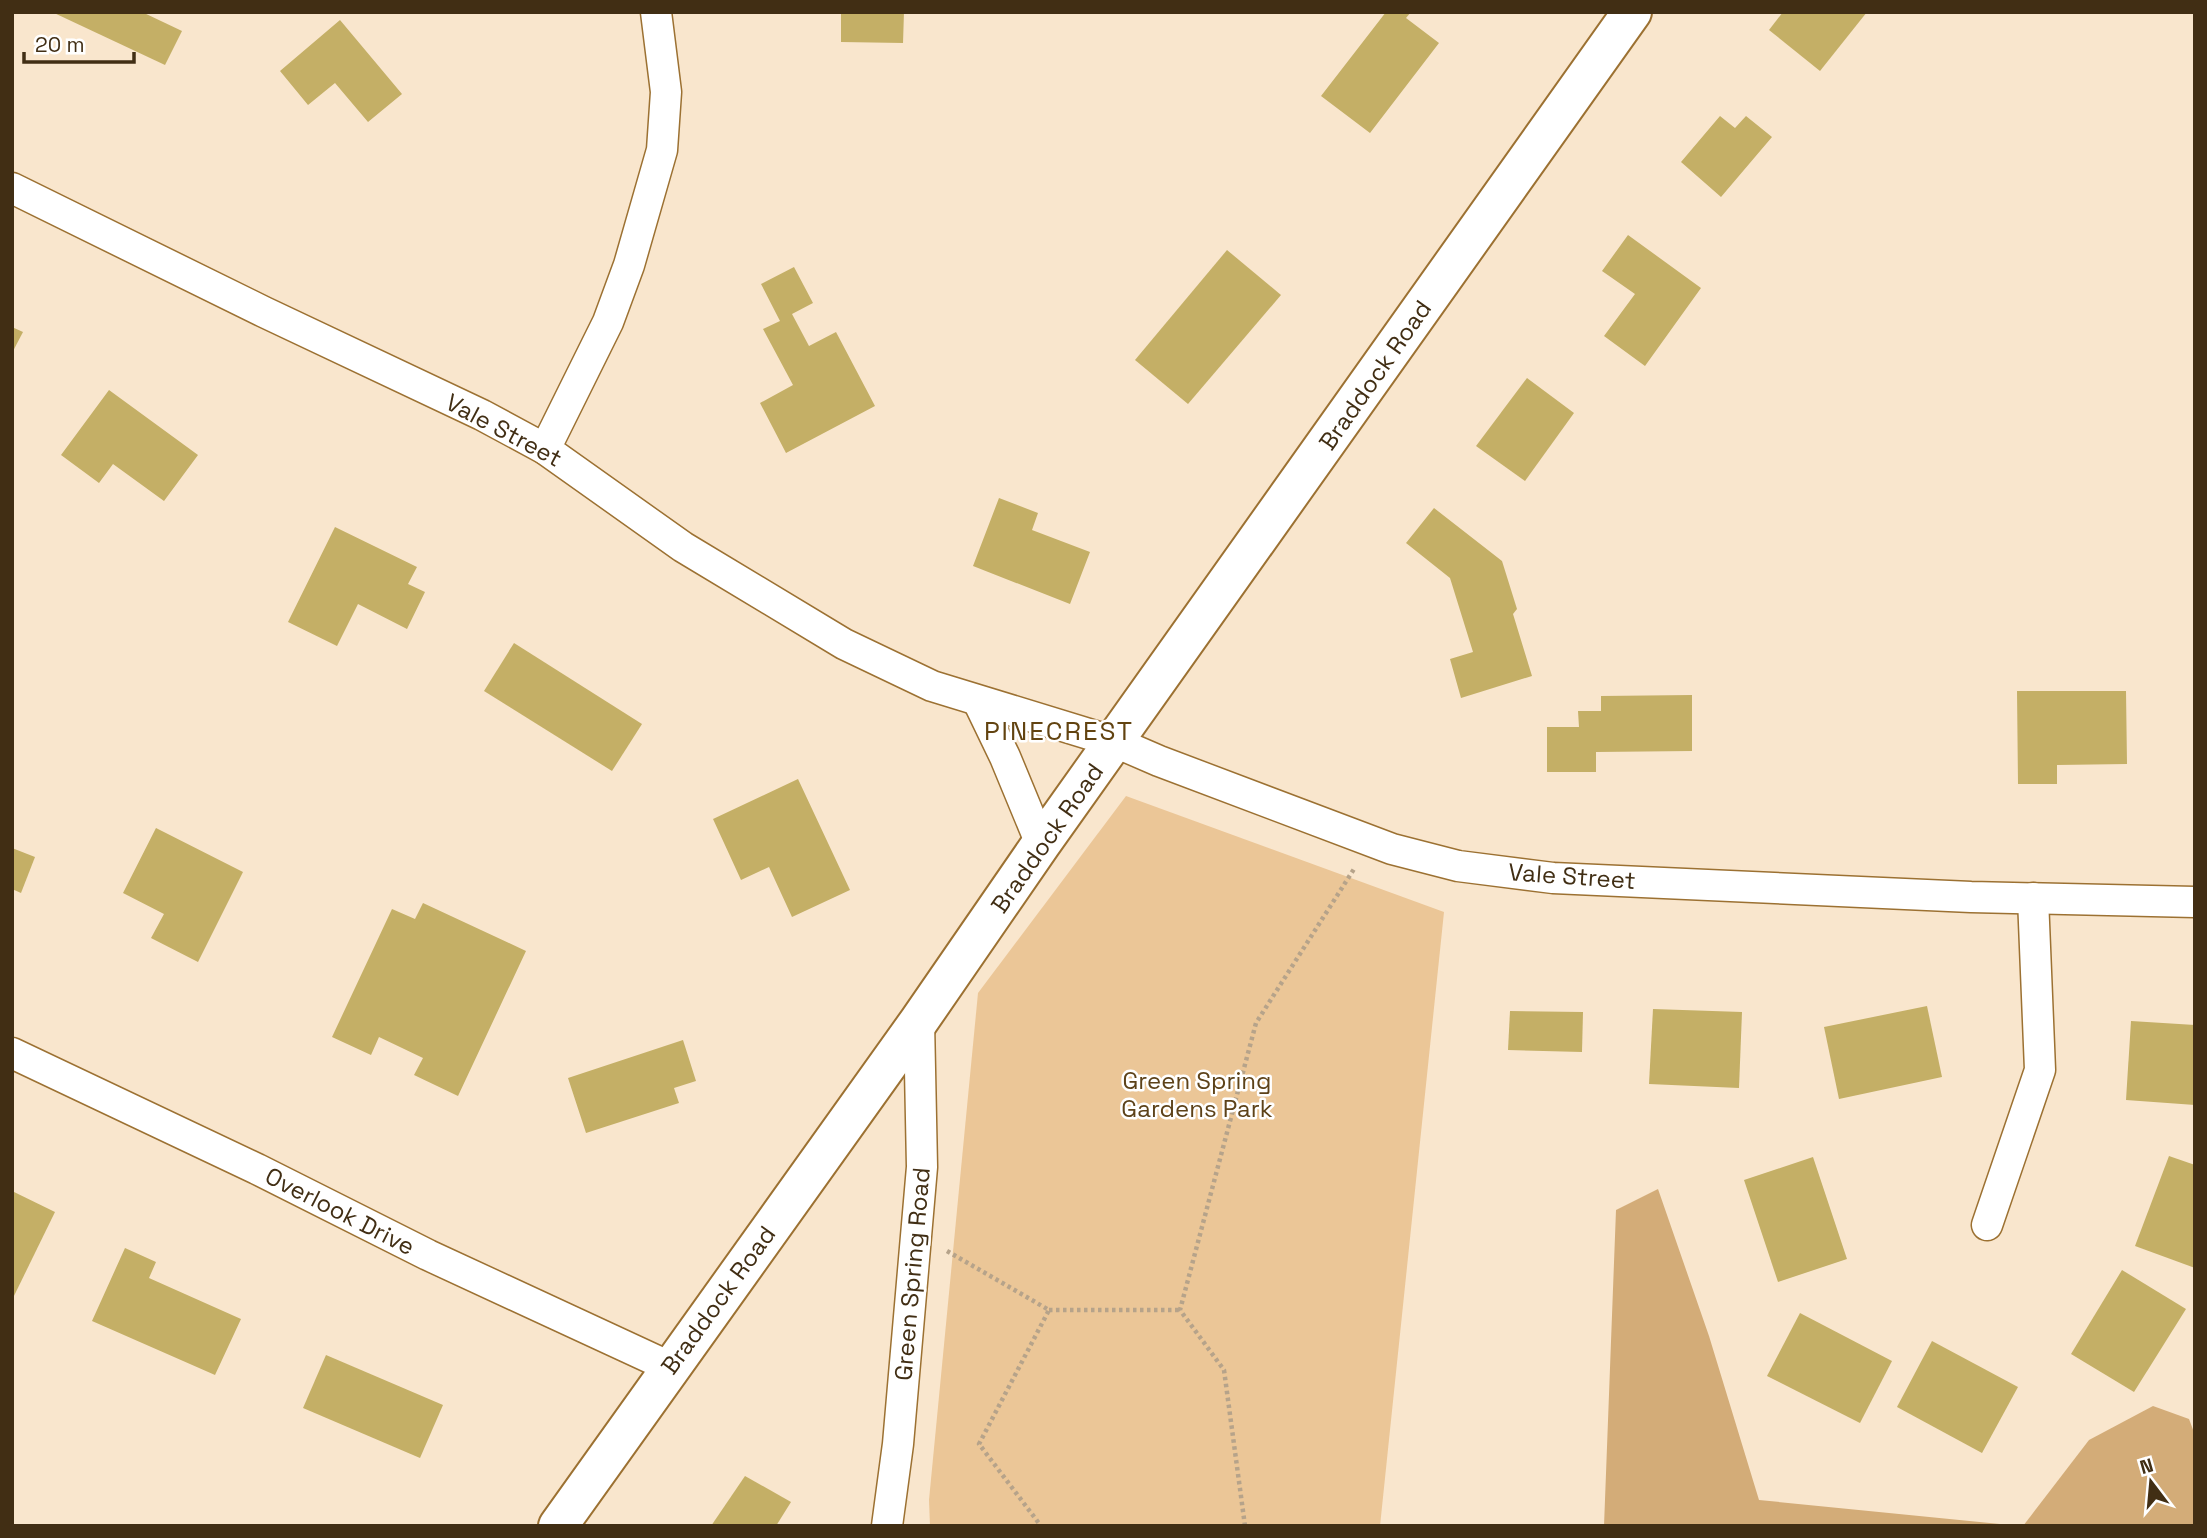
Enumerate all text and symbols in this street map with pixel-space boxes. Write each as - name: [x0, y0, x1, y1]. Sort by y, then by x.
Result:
- scale bar: [24, 21, 135, 65]
- text: 20 m: [35, 31, 85, 58]
- street label: Braddock Road: [1312, 294, 1438, 456]
- street label: Vale Street: [440, 386, 568, 474]
- district label: PINECREST: [984, 714, 1134, 748]
- street label: Braddock Road: [984, 757, 1110, 919]
- street label: Vale Street: [1507, 856, 1637, 896]
- park label: Green Spring Gardens Park: [1121, 1065, 1273, 1124]
- street label: Overlook Drive: [260, 1160, 420, 1262]
- street label: Green Spring Road: [887, 1166, 937, 1382]
- street label: Braddock Road: [654, 1220, 782, 1380]
- north arrow: [2116, 1447, 2186, 1517]
- text: N: [2137, 1452, 2156, 1480]

